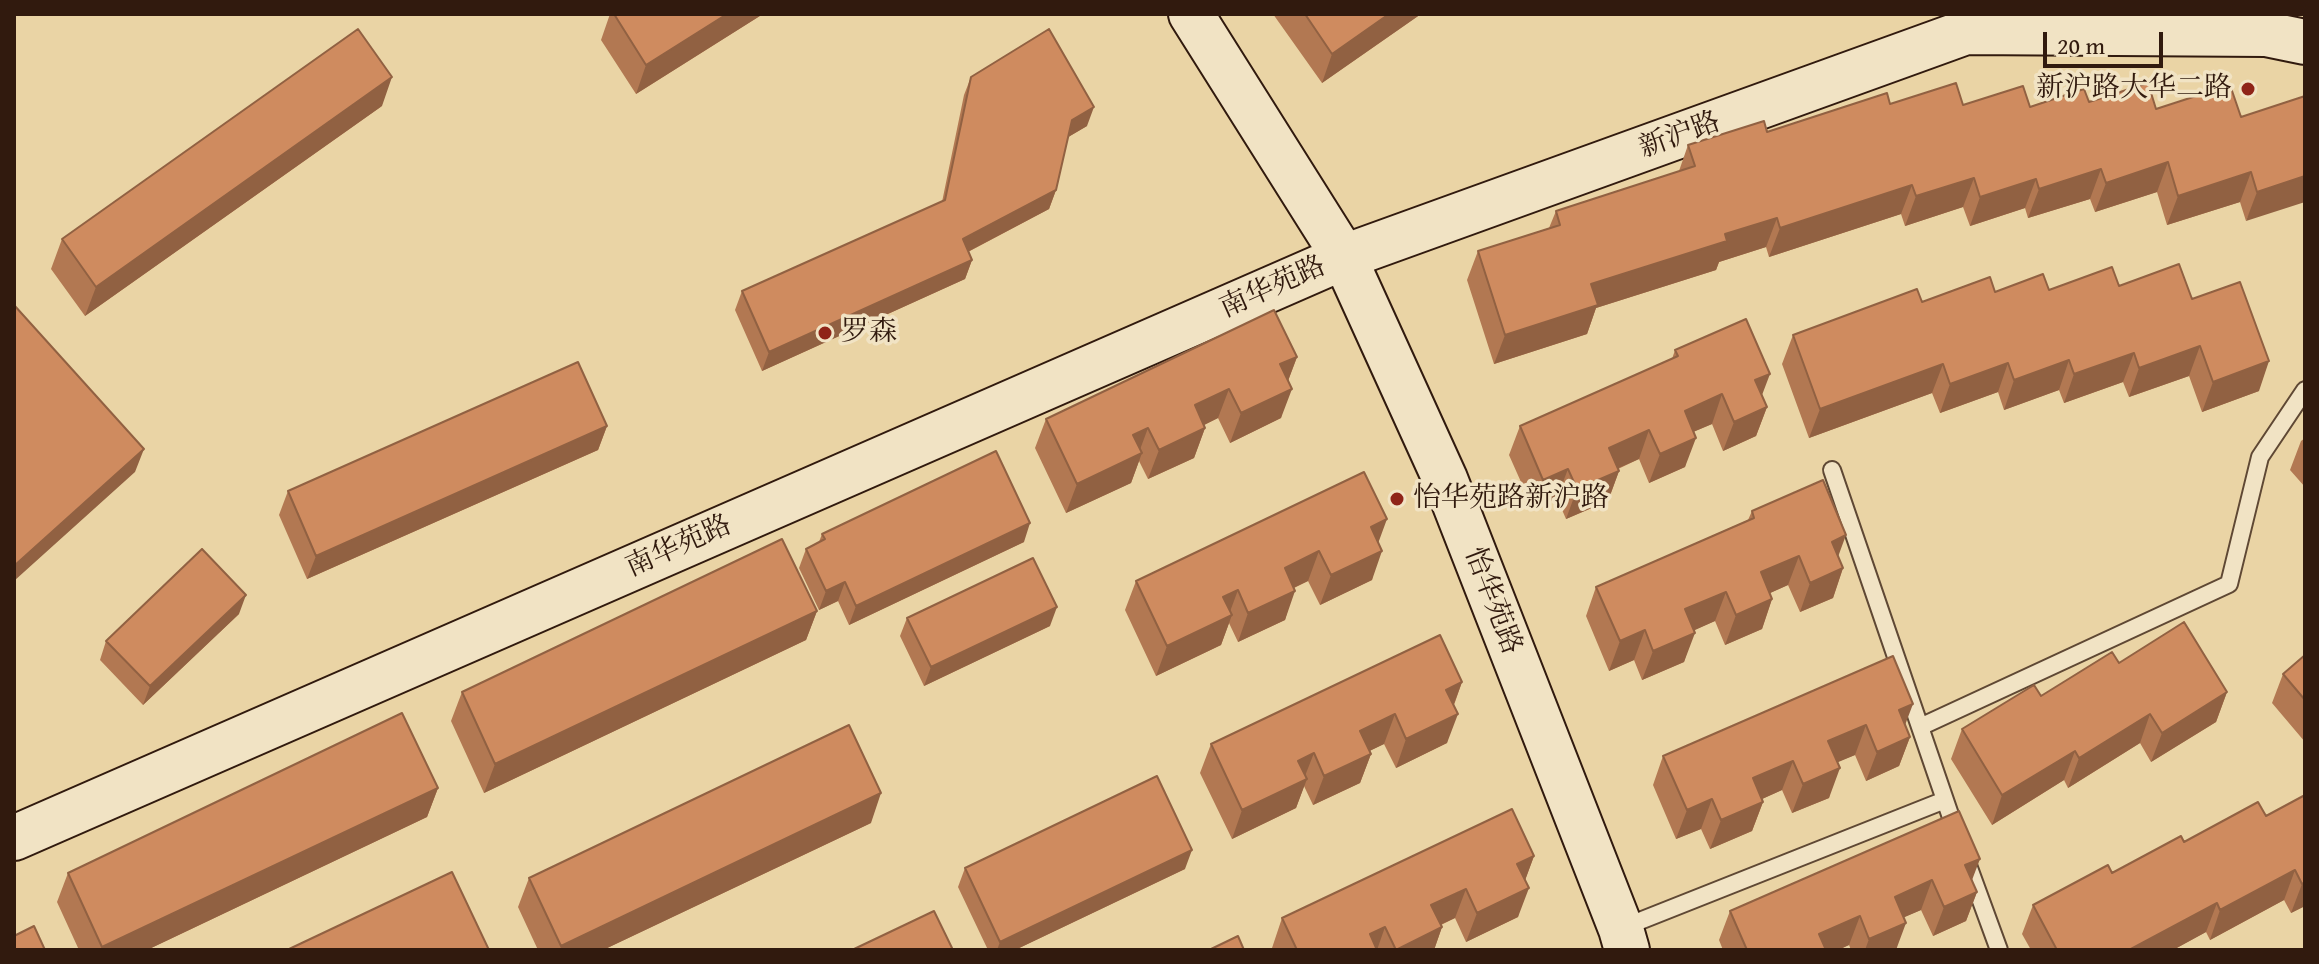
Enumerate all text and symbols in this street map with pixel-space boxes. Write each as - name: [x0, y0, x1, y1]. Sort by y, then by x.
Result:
- scale bar: [2047, 16, 2167, 66]
- text: 20 m: [2057, 28, 2105, 63]
- place label: 新沪路大华二路: [2036, 72, 2232, 106]
- marker: 新沪路大华二路: [2239, 80, 2257, 98]
- street label: 新沪路: [1635, 106, 1725, 166]
- street label: 南华苑路: [1215, 250, 1331, 326]
- place label: 罗森: [841, 316, 897, 350]
- marker: 罗森: [816, 324, 834, 342]
- place label: 怡华苑路新沪路: [1413, 482, 1609, 516]
- marker: 怡华苑路新沪路: [1388, 490, 1406, 508]
- street label: 南华苑路: [621, 509, 737, 585]
- street label: 怡华苑路: [1456, 543, 1528, 659]

